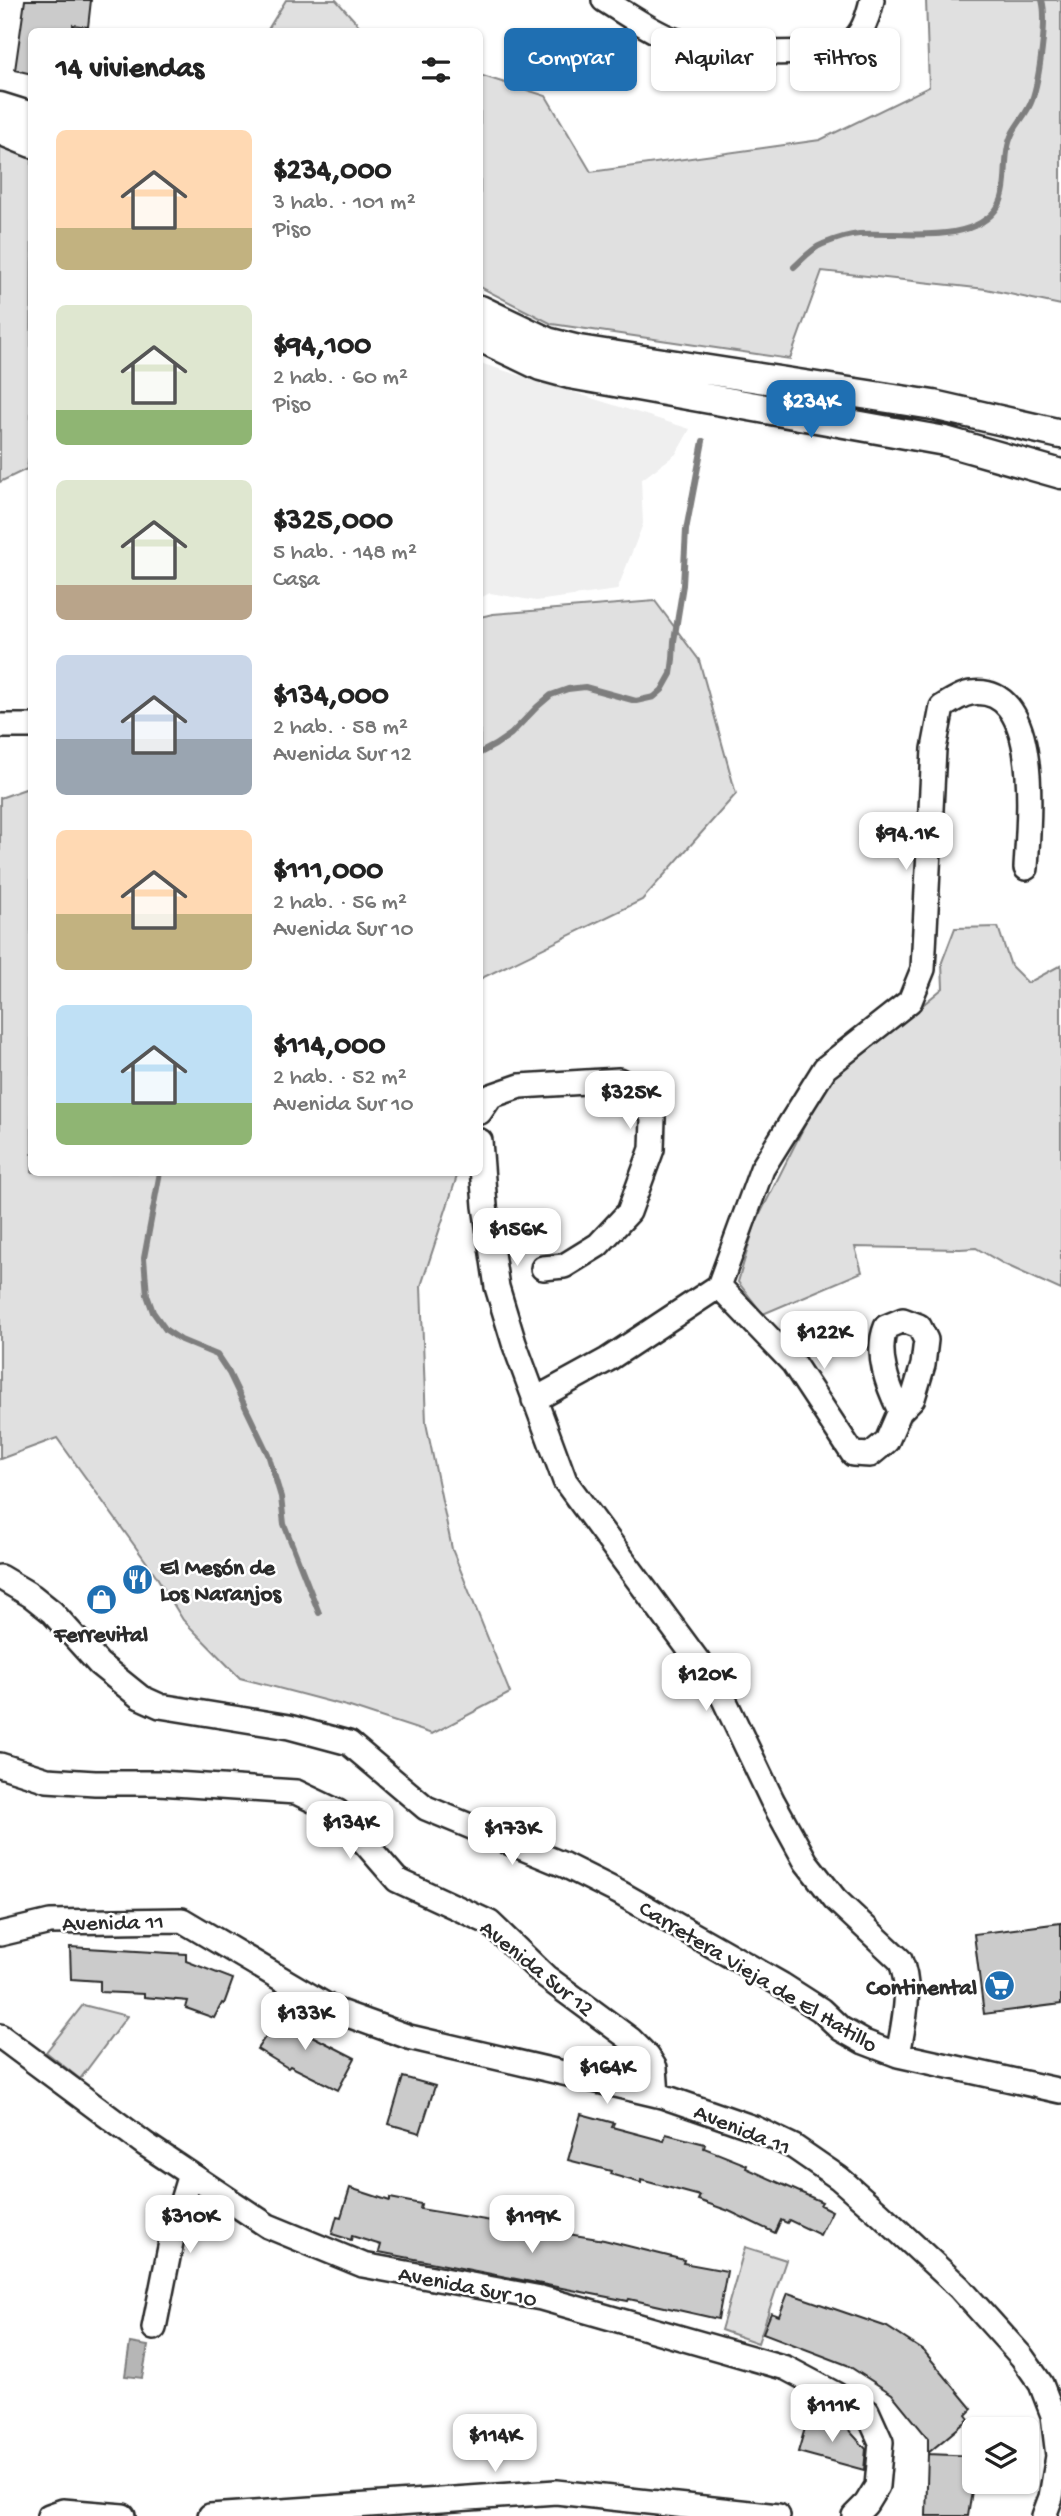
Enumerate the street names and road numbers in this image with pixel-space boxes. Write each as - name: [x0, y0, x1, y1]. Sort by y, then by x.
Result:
- street label: Carretera Vieja de El Hatillo: [633, 1896, 881, 2060]
- street label: Avenida 11: [62, 1910, 164, 1939]
- street label: Avenida Sur 12: [473, 1916, 598, 2024]
- street label: Avenida 11: [689, 2100, 794, 2163]
- street label: Avenida Sur 10: [396, 2262, 539, 2315]

